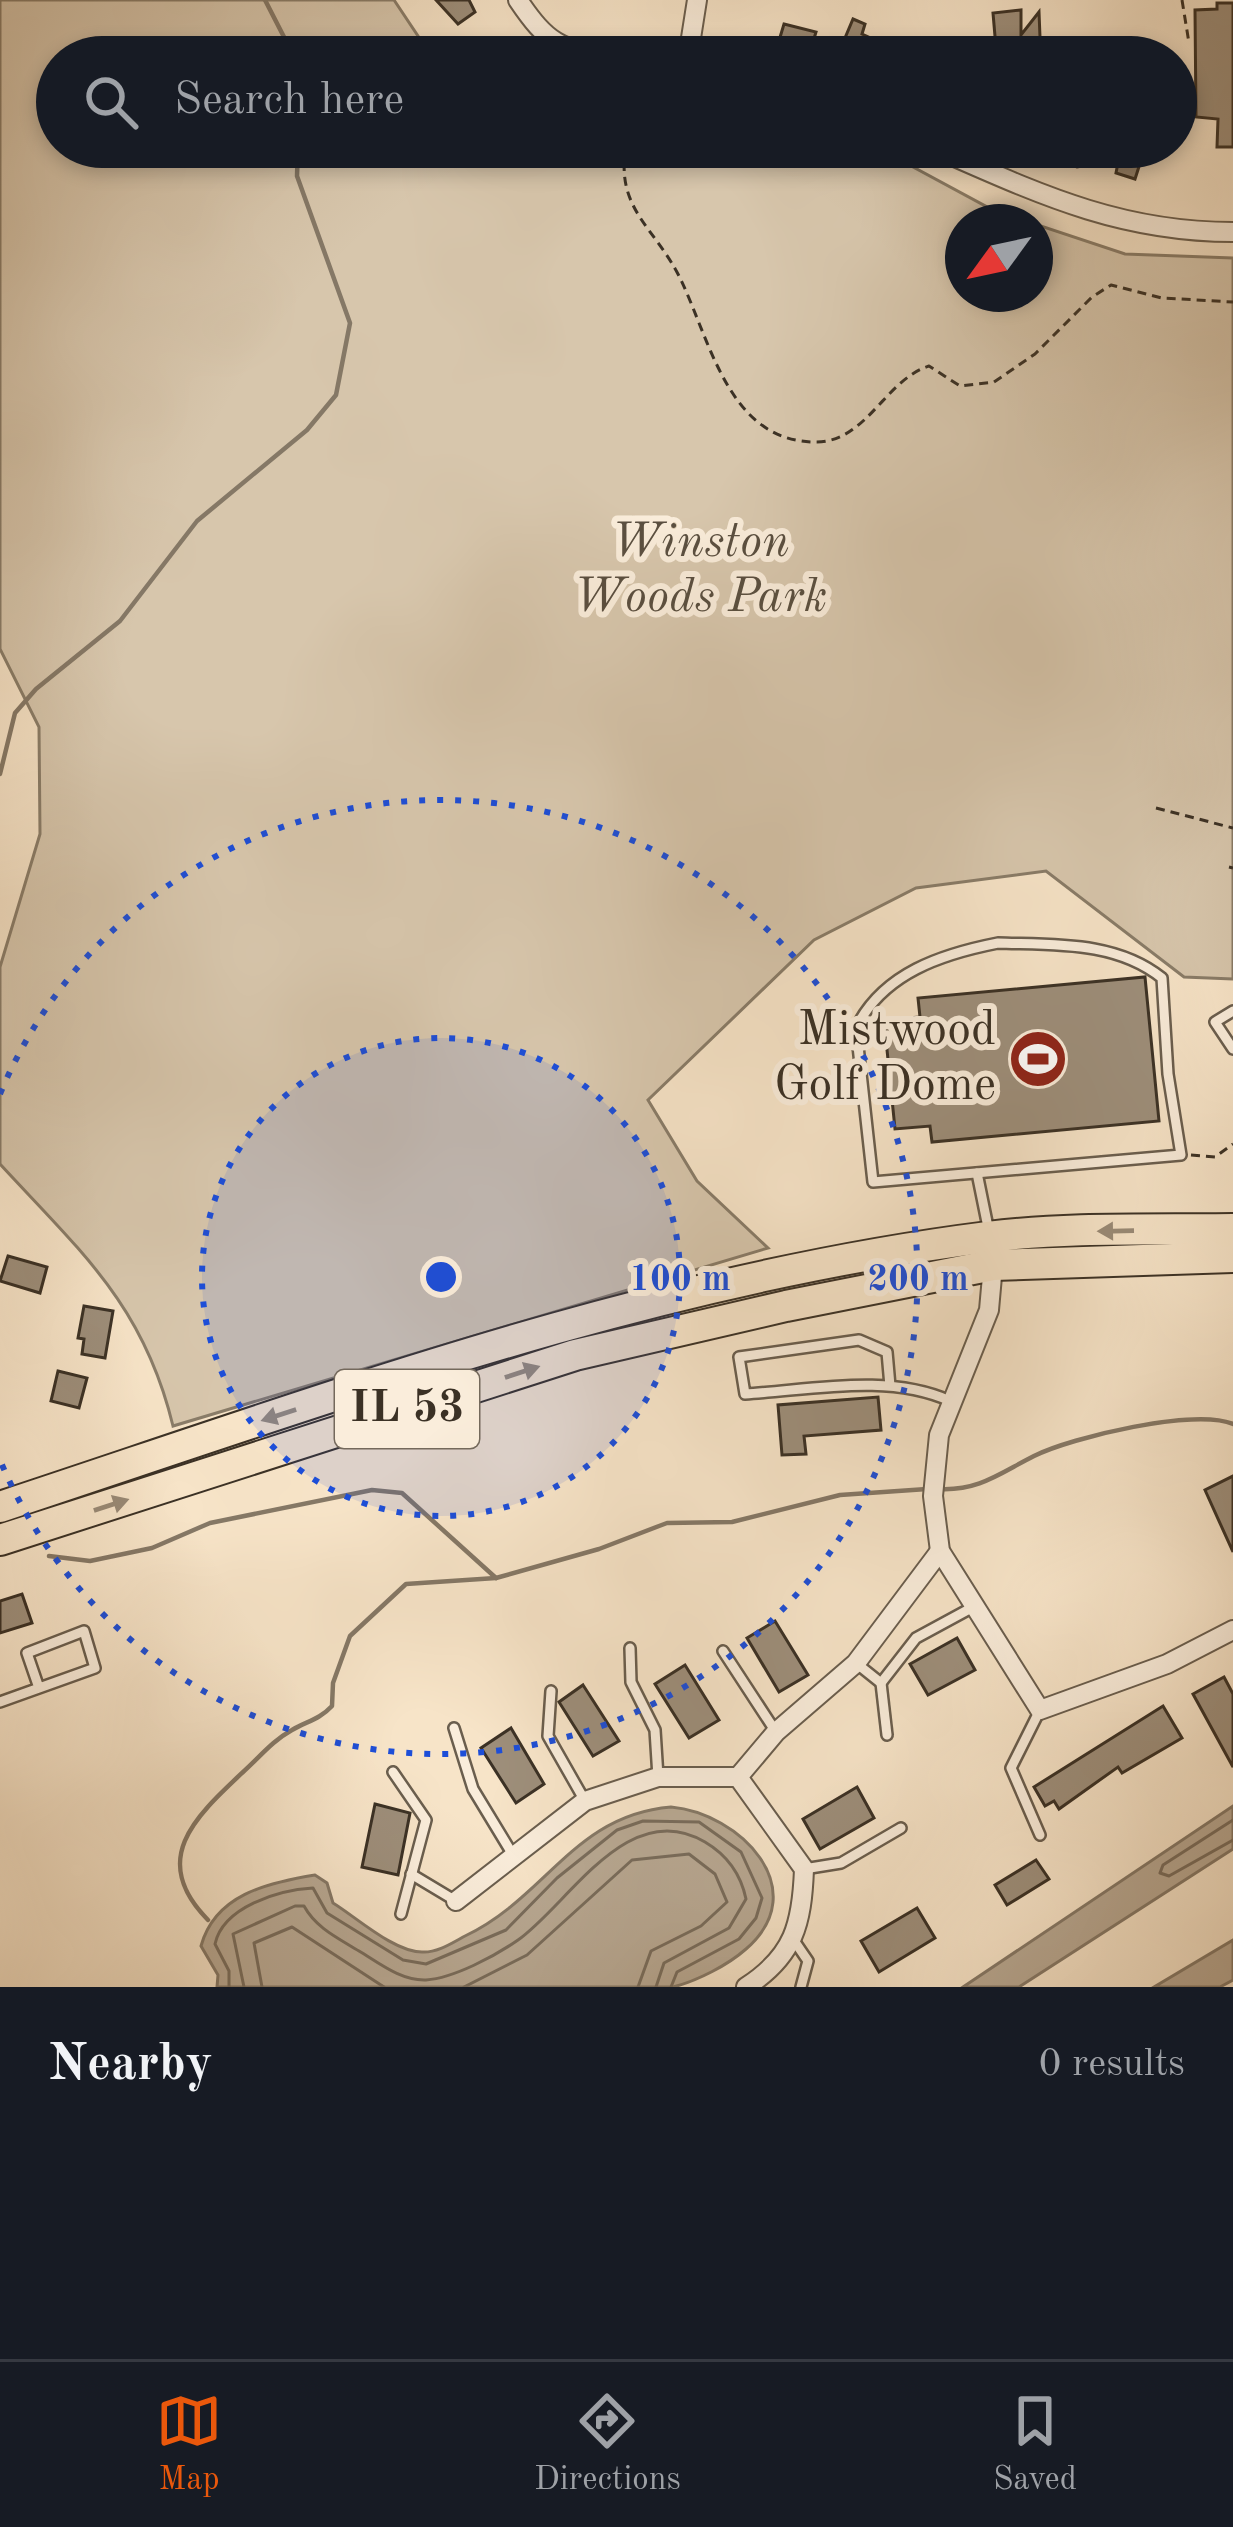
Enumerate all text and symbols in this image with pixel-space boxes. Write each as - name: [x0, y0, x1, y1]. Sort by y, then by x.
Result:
- search box: [36, 36, 1197, 168]
- icon: search: [78, 69, 144, 135]
- text: Search here: [174, 79, 404, 124]
- north arrow: [945, 204, 1053, 312]
- park label: Winston Woods Park: [573, 519, 827, 622]
- place label: Mistwood Golf Dome: [774, 1007, 996, 1110]
- sports icon: Mistwood Golf Dome: [1007, 1028, 1069, 1090]
- one-way arrow: [1096, 1221, 1134, 1240]
- centre of rings: [420, 1256, 462, 1298]
- text: 100 m: [629, 1263, 731, 1299]
- text: 200 m: [867, 1263, 969, 1299]
- one-way arrow: [505, 1361, 541, 1380]
- road number: IL 53: [335, 1370, 479, 1448]
- one-way arrow: [260, 1406, 296, 1425]
- one-way arrow: [93, 1494, 130, 1513]
- text: Nearby: [48, 2040, 213, 2091]
- text: 0 results: [1039, 2045, 1185, 2084]
- tab: Map: [156, 2388, 222, 2501]
- tab: Directions: [534, 2388, 681, 2501]
- tab: Saved: [993, 2388, 1077, 2501]

